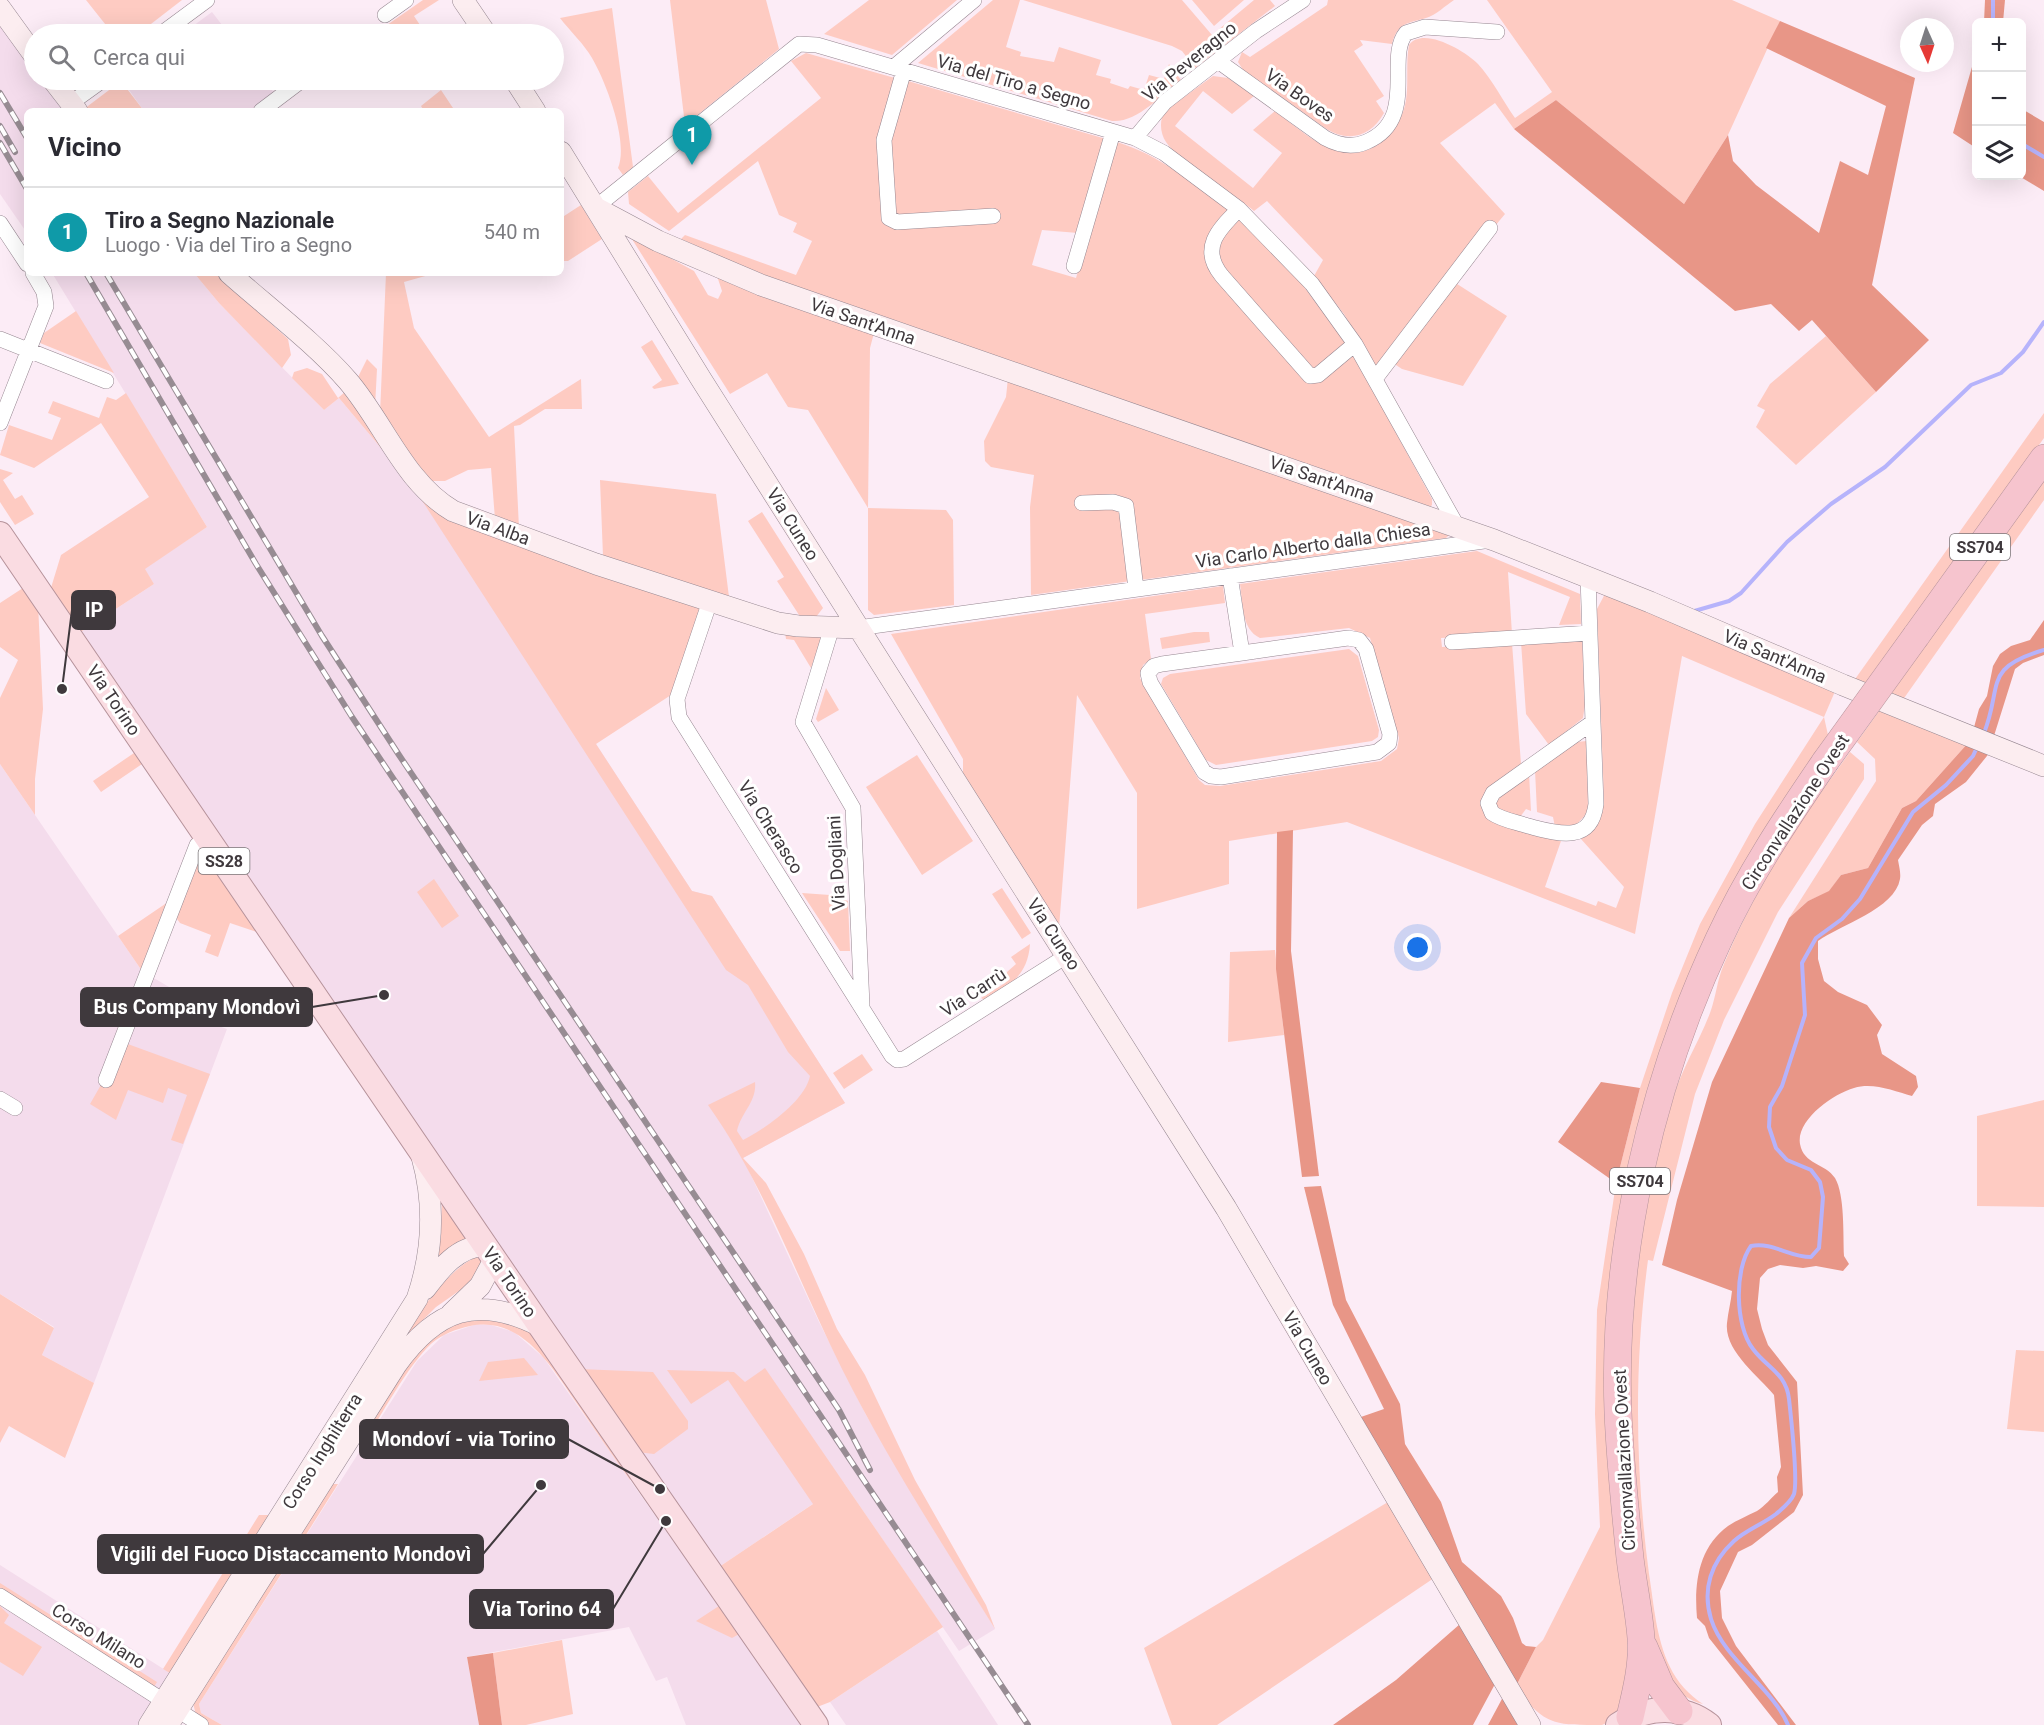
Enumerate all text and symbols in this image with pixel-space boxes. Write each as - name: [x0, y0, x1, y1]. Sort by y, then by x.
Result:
- street label: Via Peveragno: [1138, 17, 1240, 105]
- north arrow: [1900, 18, 1954, 72]
- map controls: [1972, 18, 2026, 180]
- button: +: [1972, 18, 2026, 72]
- search box: [24, 24, 564, 90]
- icon: search: [45, 41, 78, 74]
- text: Cerca qui: [93, 45, 185, 70]
- street label: Via del Tiro a Segno: [935, 50, 1093, 114]
- street label: Via Boves: [1262, 64, 1338, 126]
- button: −: [1972, 72, 2026, 126]
- pin: 1: [672, 116, 712, 165]
- button: layers: [1972, 126, 2026, 180]
- text: Vicino: [48, 132, 122, 162]
- text: Tiro a Segno Nazionale: [105, 208, 334, 233]
- text: 1: [62, 220, 73, 244]
- text: 540 m: [484, 220, 540, 244]
- text: Luogo · Via del Tiro a Segno: [105, 233, 352, 257]
- street label: Via Sant'Anna: [808, 293, 918, 349]
- street label: Via Sant'Anna: [1267, 451, 1377, 507]
- street label: Via Cuneo: [763, 484, 823, 564]
- street label: Via Alba: [463, 507, 533, 549]
- street label: Via Carlo Alberto dalla Chiesa: [1194, 518, 1432, 572]
- road number: SS704: [1950, 534, 2010, 560]
- callout: IP: [72, 591, 115, 629]
- text: IP: [85, 598, 103, 622]
- street label: Via Sant'Anna: [1720, 625, 1830, 687]
- street label: Via Torino: [83, 661, 145, 739]
- street label: Circonvallazione Ovest: [1737, 730, 1853, 894]
- street label: Via Cherasco: [734, 777, 808, 877]
- street label: Via Dogliani: [823, 815, 849, 911]
- road number: SS28: [198, 848, 250, 874]
- street label: Via Cuneo: [1023, 894, 1085, 974]
- your location: [1403, 933, 1432, 962]
- street label: Via Carrù: [936, 963, 1010, 1021]
- callout: Bus Company Mondovì: [81, 988, 312, 1026]
- text: Bus Company Mondovì: [93, 995, 301, 1019]
- road number: SS704: [1610, 1168, 1670, 1194]
- street label: Via Torino: [479, 1243, 541, 1321]
- street label: Via Cuneo: [1279, 1307, 1337, 1389]
- street label: Circonvallazione Ovest: [1609, 1369, 1639, 1551]
- street label: Corso Inghilterra: [278, 1389, 366, 1513]
- callout: Mondoví - via Torino: [360, 1420, 568, 1458]
- text: Mondoví - via Torino: [372, 1427, 556, 1451]
- callout: Vigili del Fuoco Distaccamento Mondovì: [98, 1535, 483, 1573]
- text: Vigili del Fuoco Distaccamento Mondovì: [111, 1542, 471, 1566]
- callout: Via Torino 64: [470, 1590, 613, 1628]
- text: Via Torino 64: [483, 1597, 601, 1621]
- street label: Corso Milano: [48, 1599, 150, 1673]

